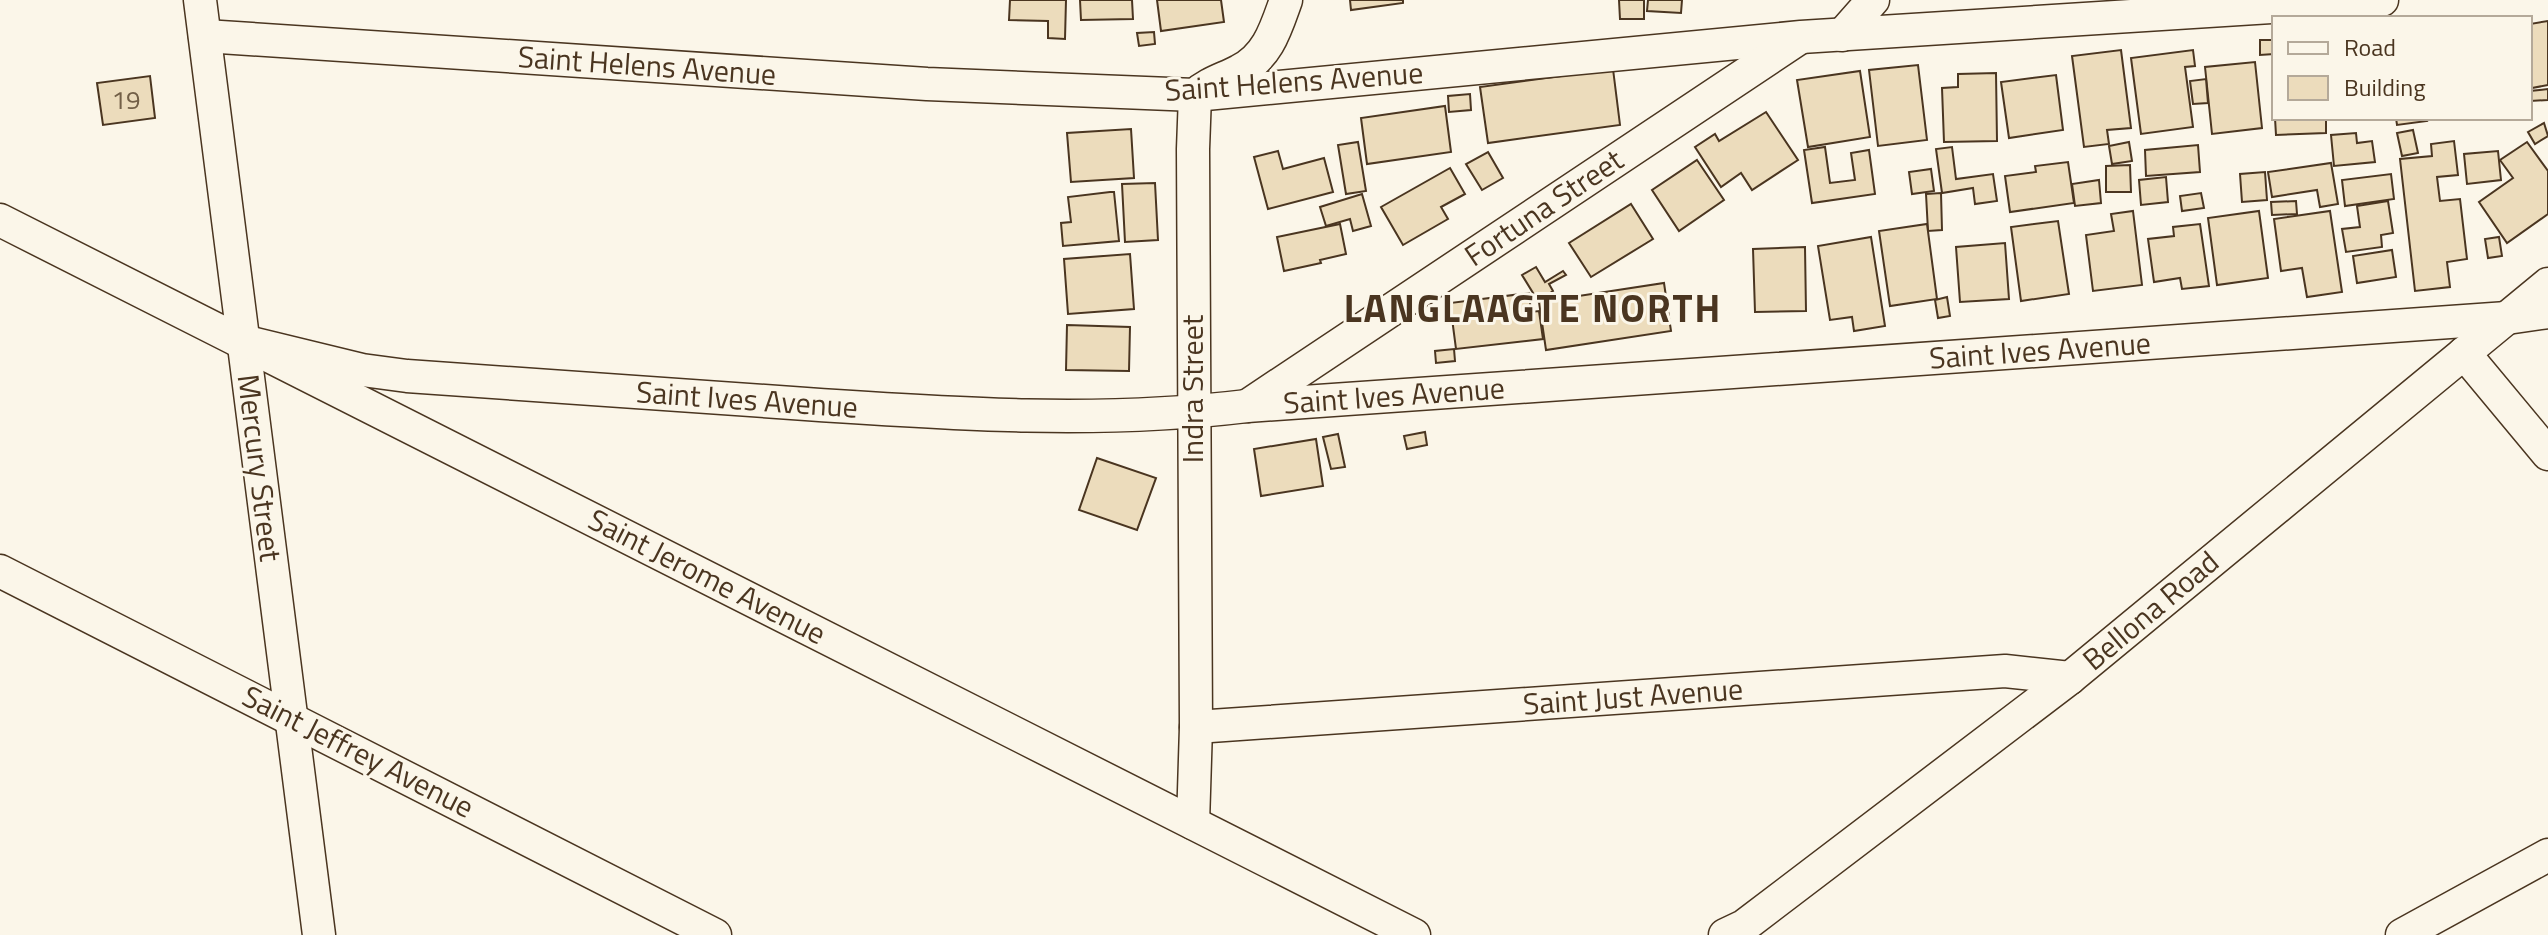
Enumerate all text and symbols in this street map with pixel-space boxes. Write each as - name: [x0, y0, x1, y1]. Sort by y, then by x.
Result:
- legend: [2272, 16, 2532, 120]
- text: Road: [2344, 29, 2396, 65]
- street label: Saint Helens Avenue: [516, 33, 778, 97]
- street label: Saint Helens Avenue: [1163, 49, 1425, 113]
- text: Building: [2344, 69, 2426, 105]
- house number: 19: [111, 80, 141, 119]
- street label: Fortuna Street: [1455, 137, 1633, 277]
- district label: LANGLAAGTE NORTH: [1344, 279, 1722, 337]
- street label: Indra Street: [1169, 314, 1215, 463]
- street label: Saint Ives Avenue: [1928, 319, 2152, 381]
- street label: Saint Ives Avenue: [1282, 364, 1506, 426]
- street label: Saint Ives Avenue: [635, 368, 859, 430]
- street label: Mercury Street: [226, 372, 294, 564]
- street label: Saint Jerome Avenue: [581, 496, 834, 656]
- street label: Bellona Road: [2072, 539, 2229, 681]
- street label: Saint Just Avenue: [1521, 665, 1745, 727]
- street label: Saint Jeffrey Avenue: [235, 673, 482, 829]

